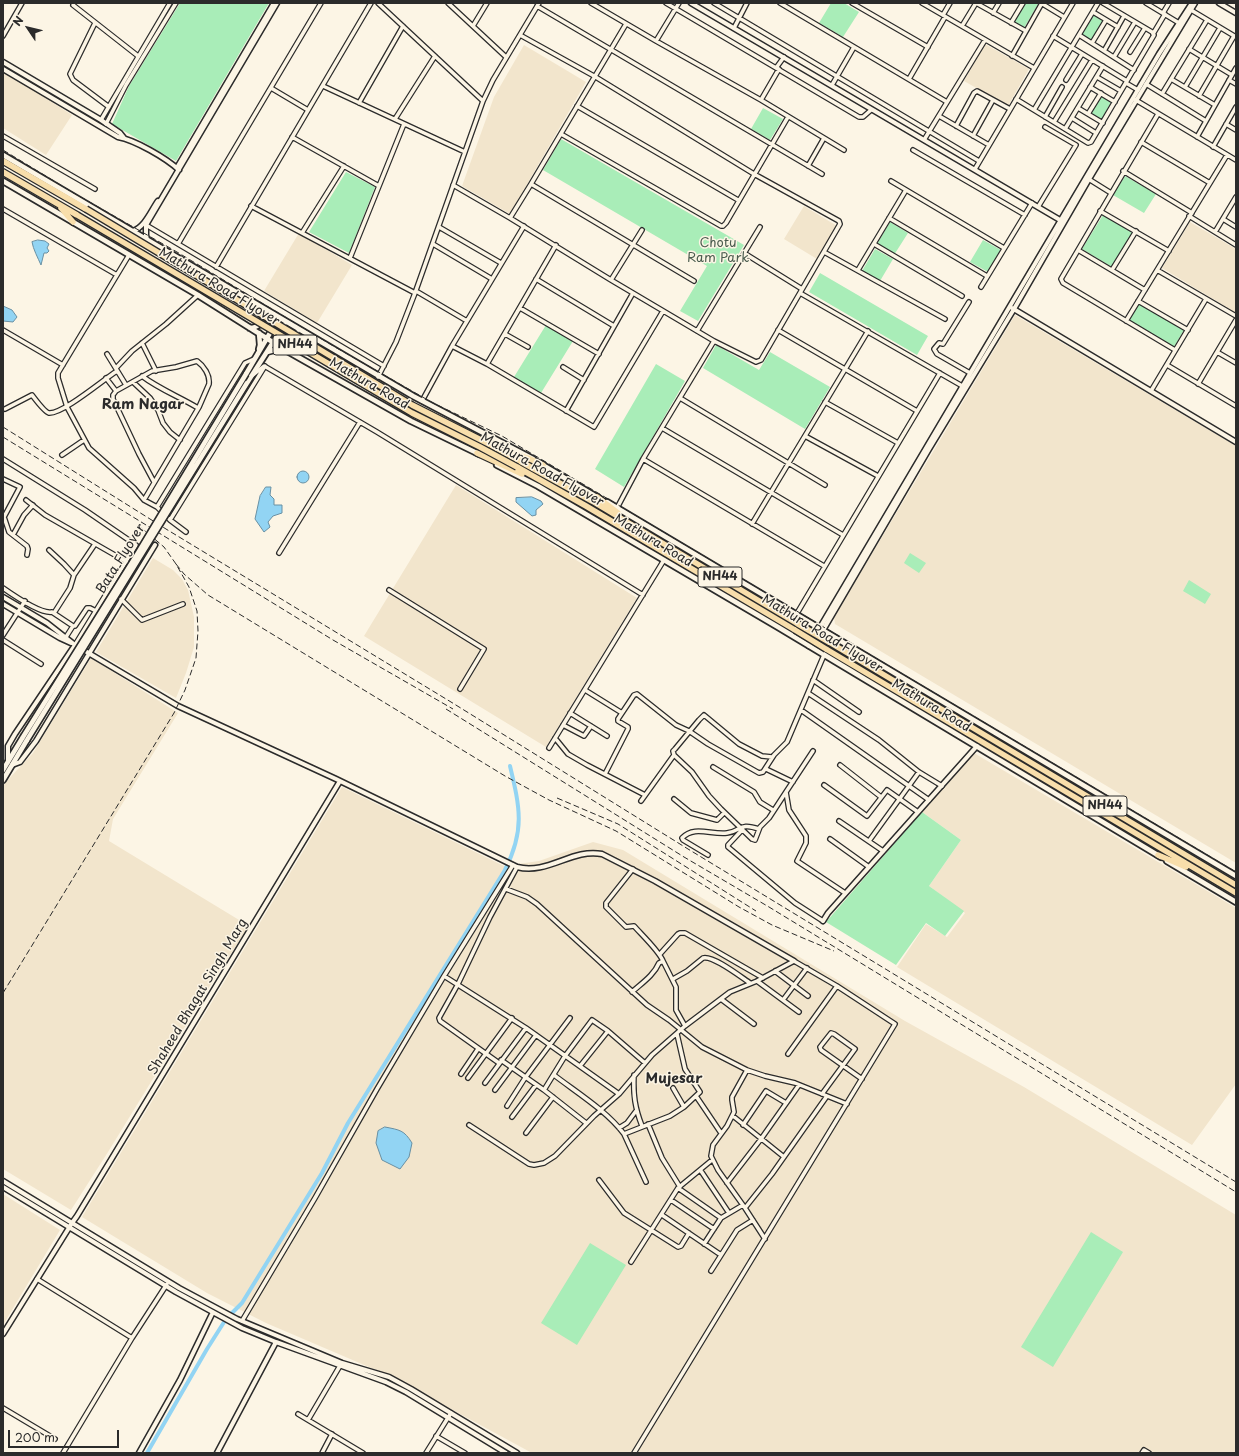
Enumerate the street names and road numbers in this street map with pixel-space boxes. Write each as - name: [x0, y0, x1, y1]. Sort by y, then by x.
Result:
- street label: Mathura Road Flyover: [156, 245, 282, 329]
- road number: NH44: [273, 335, 317, 355]
- street label: Mathura Road: [326, 355, 412, 413]
- street label: Mathura Road Flyover: [478, 430, 606, 510]
- street label: Mathura Road: [611, 511, 695, 571]
- street label: Bata Flyover: [93, 521, 149, 597]
- road number: NH44: [698, 567, 742, 587]
- street label: Mathura Road Flyover: [759, 592, 885, 676]
- street label: Mathura Road: [889, 676, 973, 736]
- road number: NH44: [1083, 796, 1127, 816]
- street label: Shaheed Bhagat Singh Marg: [145, 916, 251, 1078]

